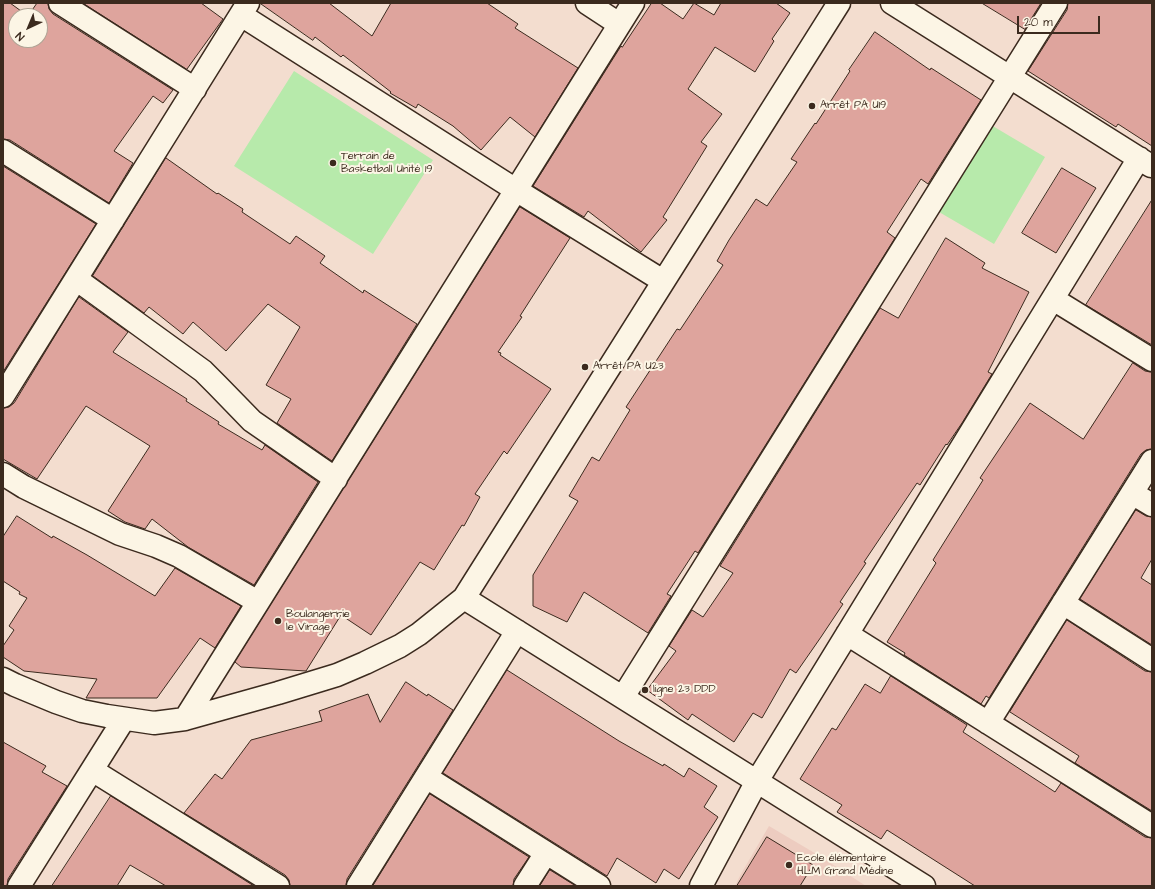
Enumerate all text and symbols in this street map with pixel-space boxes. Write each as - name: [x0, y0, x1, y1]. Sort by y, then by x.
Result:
- north arrow: [8, 8, 48, 48]
- scale bar: [1019, 8, 1102, 34]
- text: 20 m: [1024, 14, 1053, 31]
- text: N: [12, 28, 28, 44]
- place label: Arrêt PA U19: [820, 99, 886, 113]
- marker: Arrêt PA U19: [807, 101, 817, 111]
- place label: Terrain de Basketball Unité 19: [341, 150, 433, 176]
- marker: Terrain de Basketball Unité 19: [328, 158, 338, 168]
- place label: Arrêt PA U23: [593, 360, 664, 374]
- marker: Arrêt PA U23: [580, 362, 590, 372]
- place label: Boulangerrie le Virage: [286, 608, 350, 634]
- marker: Boulangerrie le Virage: [273, 616, 283, 626]
- place label: ligne 23 DDD: [653, 683, 716, 697]
- marker: ligne 23 DDD: [640, 685, 650, 695]
- place label: Ecole élémentaire HLM Grand Médine: [797, 852, 893, 878]
- marker: Ecole élémentaire HLM Grand Médine: [784, 860, 794, 870]

